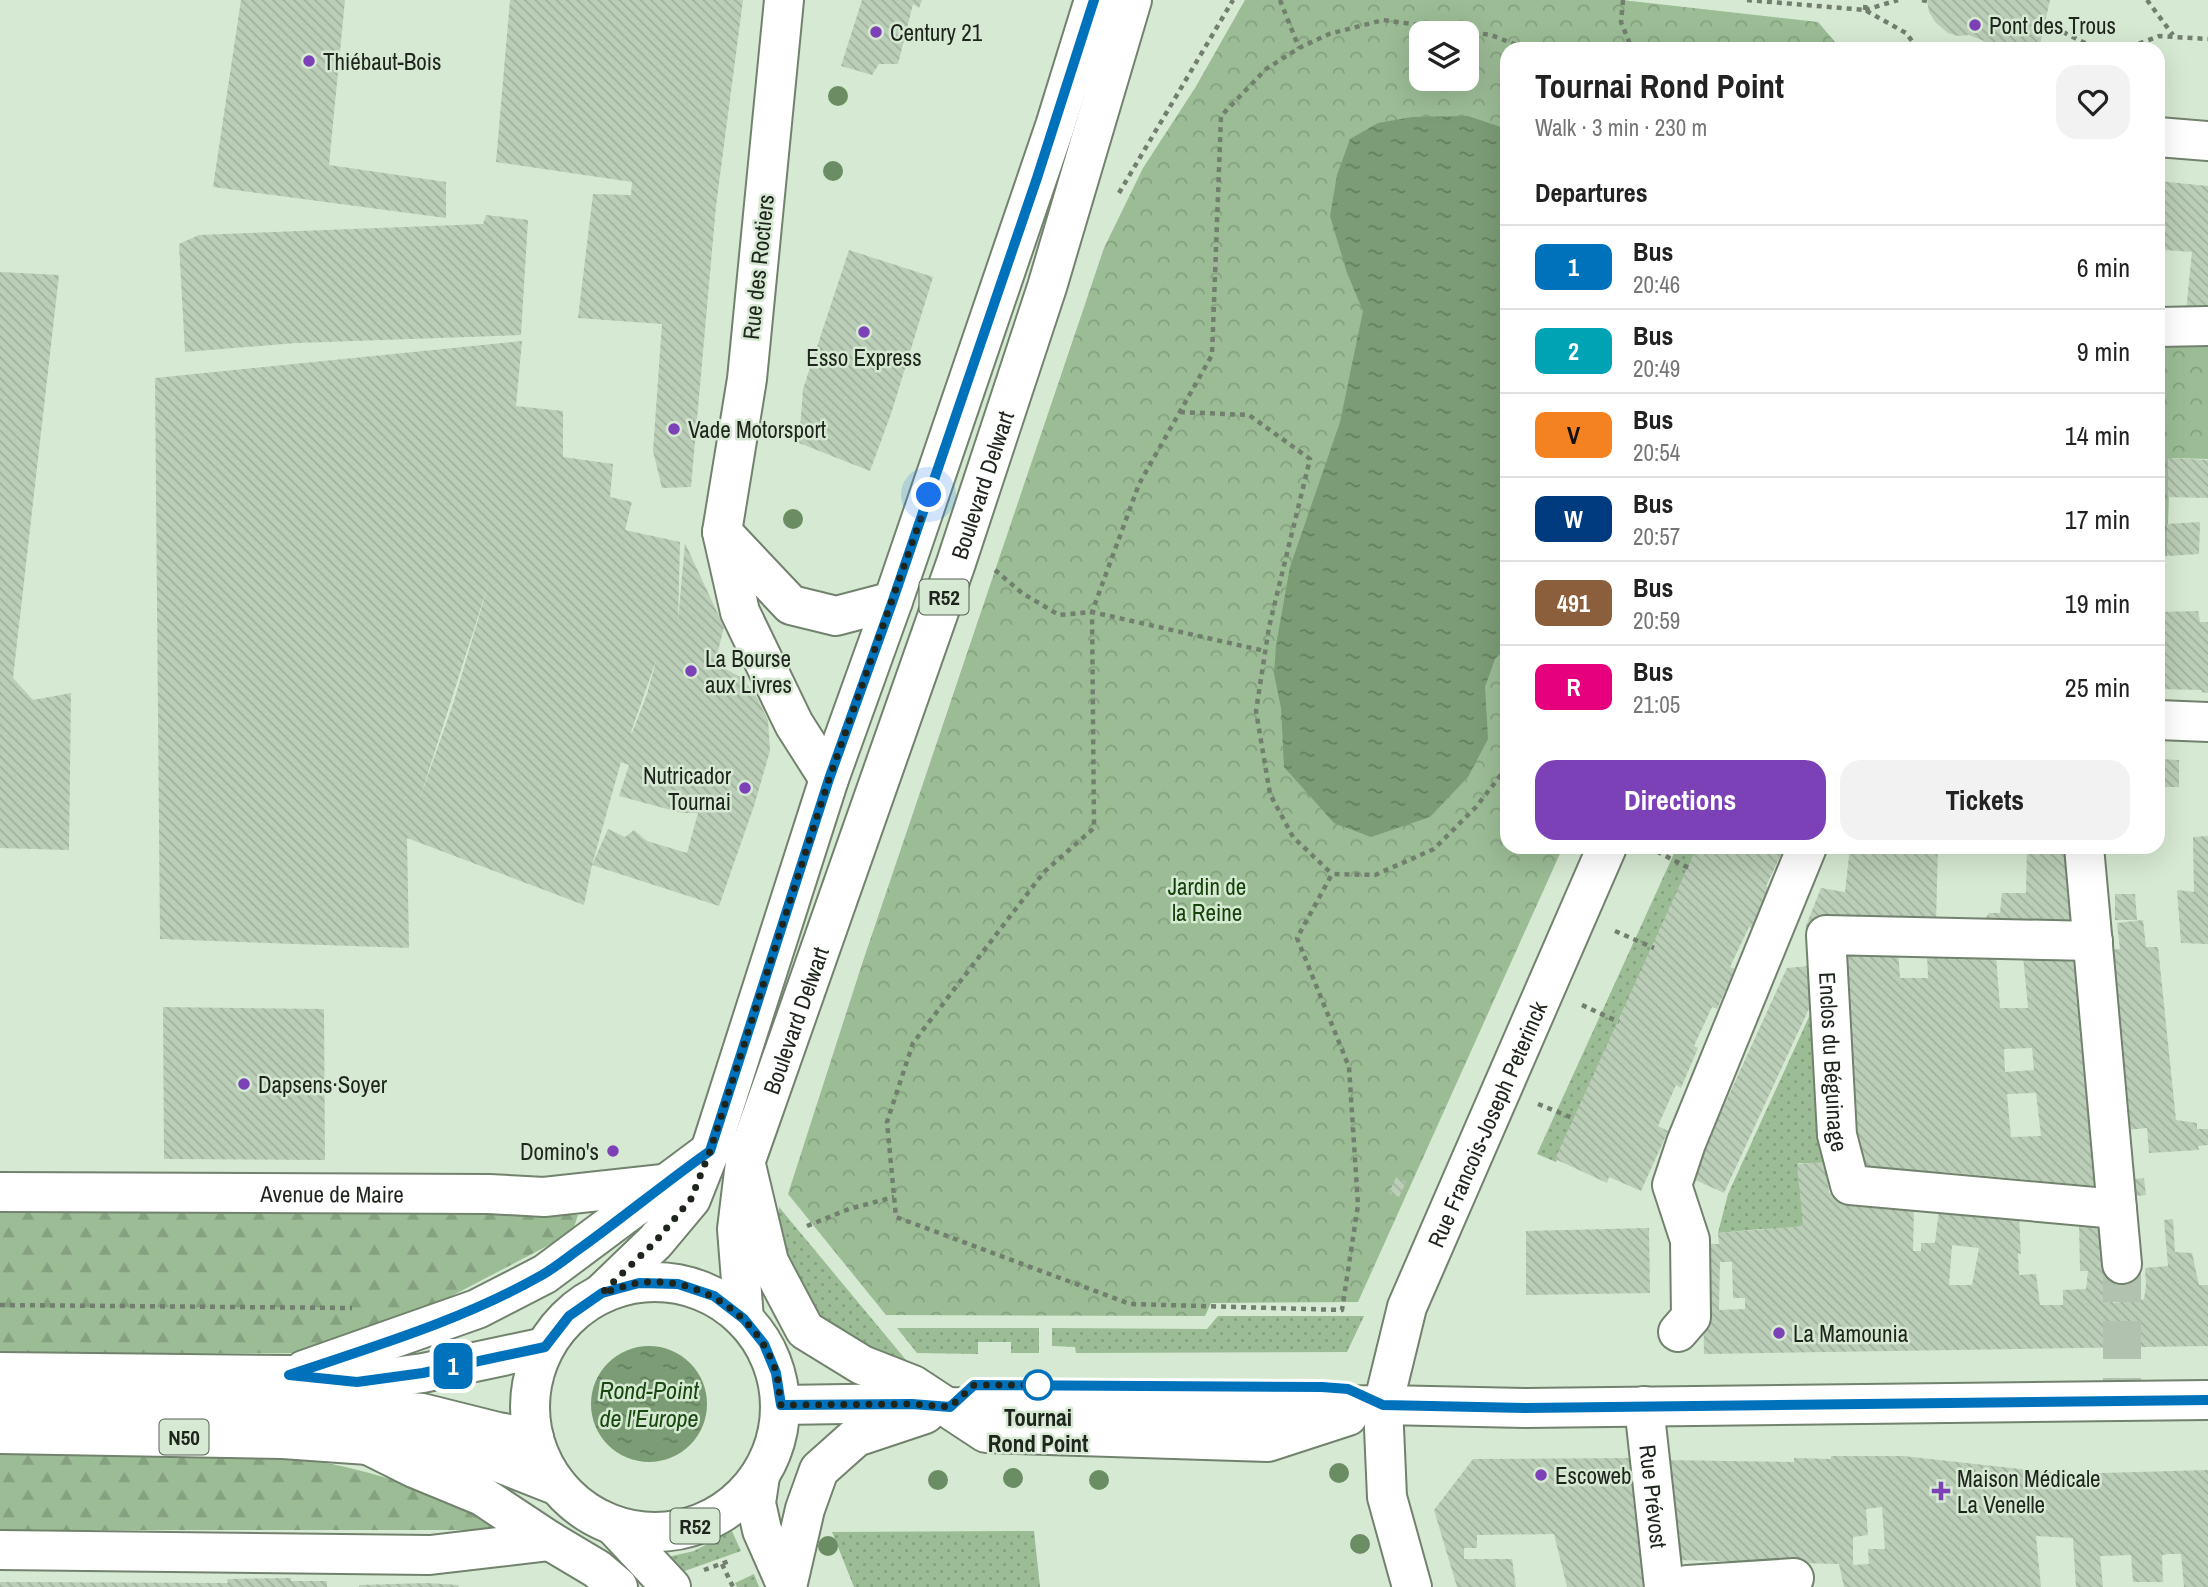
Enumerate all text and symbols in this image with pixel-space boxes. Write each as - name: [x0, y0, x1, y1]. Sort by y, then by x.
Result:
- place label: Pont des Trous: [1989, 10, 2116, 41]
- place label: Century 21: [890, 17, 983, 48]
- marker: Pont des Trous: [1967, 17, 1983, 33]
- map controls: [1409, 21, 1479, 91]
- button: layers: [1409, 21, 1479, 91]
- marker: Century 21: [868, 24, 884, 40]
- place label: Thiébaut-Bois: [323, 46, 441, 77]
- marker: Thiébaut-Bois: [301, 53, 317, 69]
- text: Tournai Rond Point: [1535, 64, 1784, 108]
- button: heart: [2056, 65, 2130, 139]
- text: Walk · 3 min · 230 m: [1535, 112, 1707, 143]
- text: Departures: [1535, 175, 1648, 210]
- street label: Rue des Roctiers: [735, 193, 781, 341]
- text: Bus: [1633, 234, 1673, 269]
- text: 6 min: [2077, 250, 2130, 285]
- text: 1: [1568, 251, 1579, 283]
- text: 20:46: [1633, 269, 1680, 300]
- text: Bus: [1633, 318, 1673, 353]
- marker: Esso Express: [856, 324, 872, 340]
- text: 9 min: [2077, 334, 2130, 369]
- text: 2: [1568, 335, 1579, 367]
- place label: Esso Express: [806, 342, 922, 373]
- text: 20:49: [1633, 353, 1680, 384]
- text: Bus: [1633, 402, 1673, 437]
- street label: Boulevard Delwart: [943, 407, 1021, 563]
- place label: Vade Motorsport: [688, 414, 826, 445]
- text: 14 min: [2065, 418, 2130, 453]
- text: V: [1567, 419, 1580, 451]
- marker: Vade Motorsport: [666, 421, 682, 437]
- text: 20:54: [1633, 437, 1680, 468]
- your location: [911, 477, 946, 512]
- text: Bus: [1633, 486, 1673, 521]
- text: 17 min: [2065, 502, 2130, 537]
- text: W: [1564, 503, 1583, 535]
- text: 20:57: [1633, 521, 1680, 552]
- text: Bus: [1633, 570, 1673, 605]
- road number: R52: [920, 580, 968, 614]
- text: 19 min: [2065, 586, 2130, 621]
- text: 491: [1557, 587, 1590, 619]
- text: 20:59: [1633, 605, 1680, 636]
- place label: La Bourse aux Livres: [705, 643, 792, 700]
- text: Bus: [1633, 654, 1673, 689]
- marker: La Bourse aux Livres: [683, 663, 699, 679]
- text: 25 min: [2065, 670, 2130, 705]
- text: R: [1566, 671, 1581, 703]
- text: 21:05: [1633, 689, 1680, 720]
- place label: Nutricador Tournai: [643, 760, 732, 817]
- button: Directions: [1535, 760, 1826, 840]
- button: Tickets: [1840, 760, 2130, 840]
- marker: Nutricador Tournai: [737, 780, 753, 796]
- park label: Jardin de la Reine: [1168, 871, 1246, 928]
- street label: Boulevard Delwart: [755, 942, 835, 1098]
- street label: Enclos du Béguinage: [1813, 971, 1856, 1155]
- street label: Rue Francois-Joseph Peterinck: [1419, 996, 1554, 1252]
- place label: Dapsens·Soyer: [258, 1069, 388, 1100]
- marker: Dapsens·Soyer: [236, 1076, 252, 1092]
- place label: Domino's: [520, 1136, 599, 1167]
- marker: Domino's: [605, 1143, 621, 1159]
- street label: Avenue de Maire: [259, 1178, 404, 1209]
- place label: La Mamounia: [1793, 1318, 1909, 1349]
- marker: La Mamounia: [1771, 1325, 1787, 1341]
- line badge: 1: [430, 1343, 476, 1389]
- text: 1: [448, 1350, 458, 1382]
- marker: Tournai Rond Point: [1023, 1370, 1053, 1400]
- water label: Rond-Point de l'Europe: [599, 1374, 699, 1434]
- place label: Tournai Rond Point: [988, 1402, 1088, 1459]
- road number: N50: [160, 1420, 208, 1454]
- street label: Rue Prévost: [1633, 1443, 1675, 1550]
- place label: Escoweb: [1555, 1460, 1632, 1491]
- place label: Maison Médicale La Venelle: [1957, 1463, 2101, 1520]
- marker: Escoweb: [1533, 1467, 1549, 1483]
- marker: Maison Médicale La Venelle: [1931, 1481, 1951, 1501]
- road number: R52: [670, 1508, 720, 1544]

